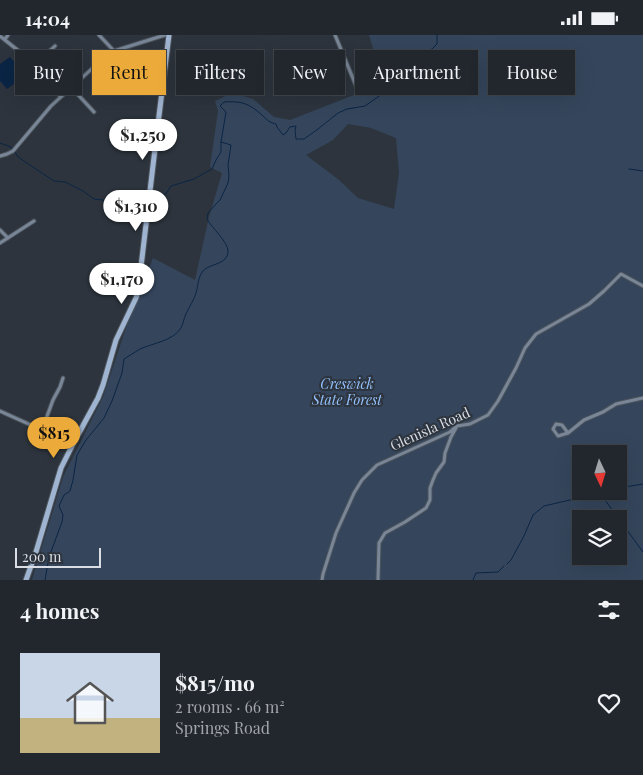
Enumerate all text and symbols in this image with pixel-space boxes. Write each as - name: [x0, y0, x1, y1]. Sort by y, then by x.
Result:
- text: 14:04: [25, 5, 70, 31]
- chip: Buy: [15, 50, 82, 95]
- chip: Rent: [92, 50, 166, 95]
- chip: Filters: [176, 50, 264, 95]
- chip: New: [274, 50, 345, 95]
- chip: Apartment: [355, 50, 478, 95]
- chip: House: [488, 50, 575, 95]
- pin: $1,250: [102, 119, 184, 161]
- text: $1,250: [120, 124, 166, 145]
- pin: $1,310: [95, 189, 177, 232]
- text: $1,310: [114, 195, 158, 216]
- pin: $1,170: [81, 263, 163, 305]
- text: $1,170: [100, 268, 144, 289]
- park label: Creswick State Forest: [311, 374, 383, 409]
- street label: Glenisla Road: [387, 402, 473, 455]
- pin: $815: [24, 417, 84, 459]
- text: $815: [38, 422, 70, 443]
- north arrow: [572, 445, 628, 500]
- map controls: [572, 445, 627, 565]
- button: layers: [572, 510, 627, 565]
- scale bar: [15, 545, 101, 568]
- text: 200 m: [22, 547, 61, 566]
- text: 4 homes: [20, 596, 99, 624]
- icon: filters: [595, 596, 623, 624]
- text: $815/mo: [175, 668, 255, 696]
- icon: home: [60, 673, 120, 733]
- icon: heart: [595, 689, 623, 717]
- text: 2 rooms · 66 m²: [175, 696, 285, 717]
- text: Springs Road: [175, 717, 270, 738]

